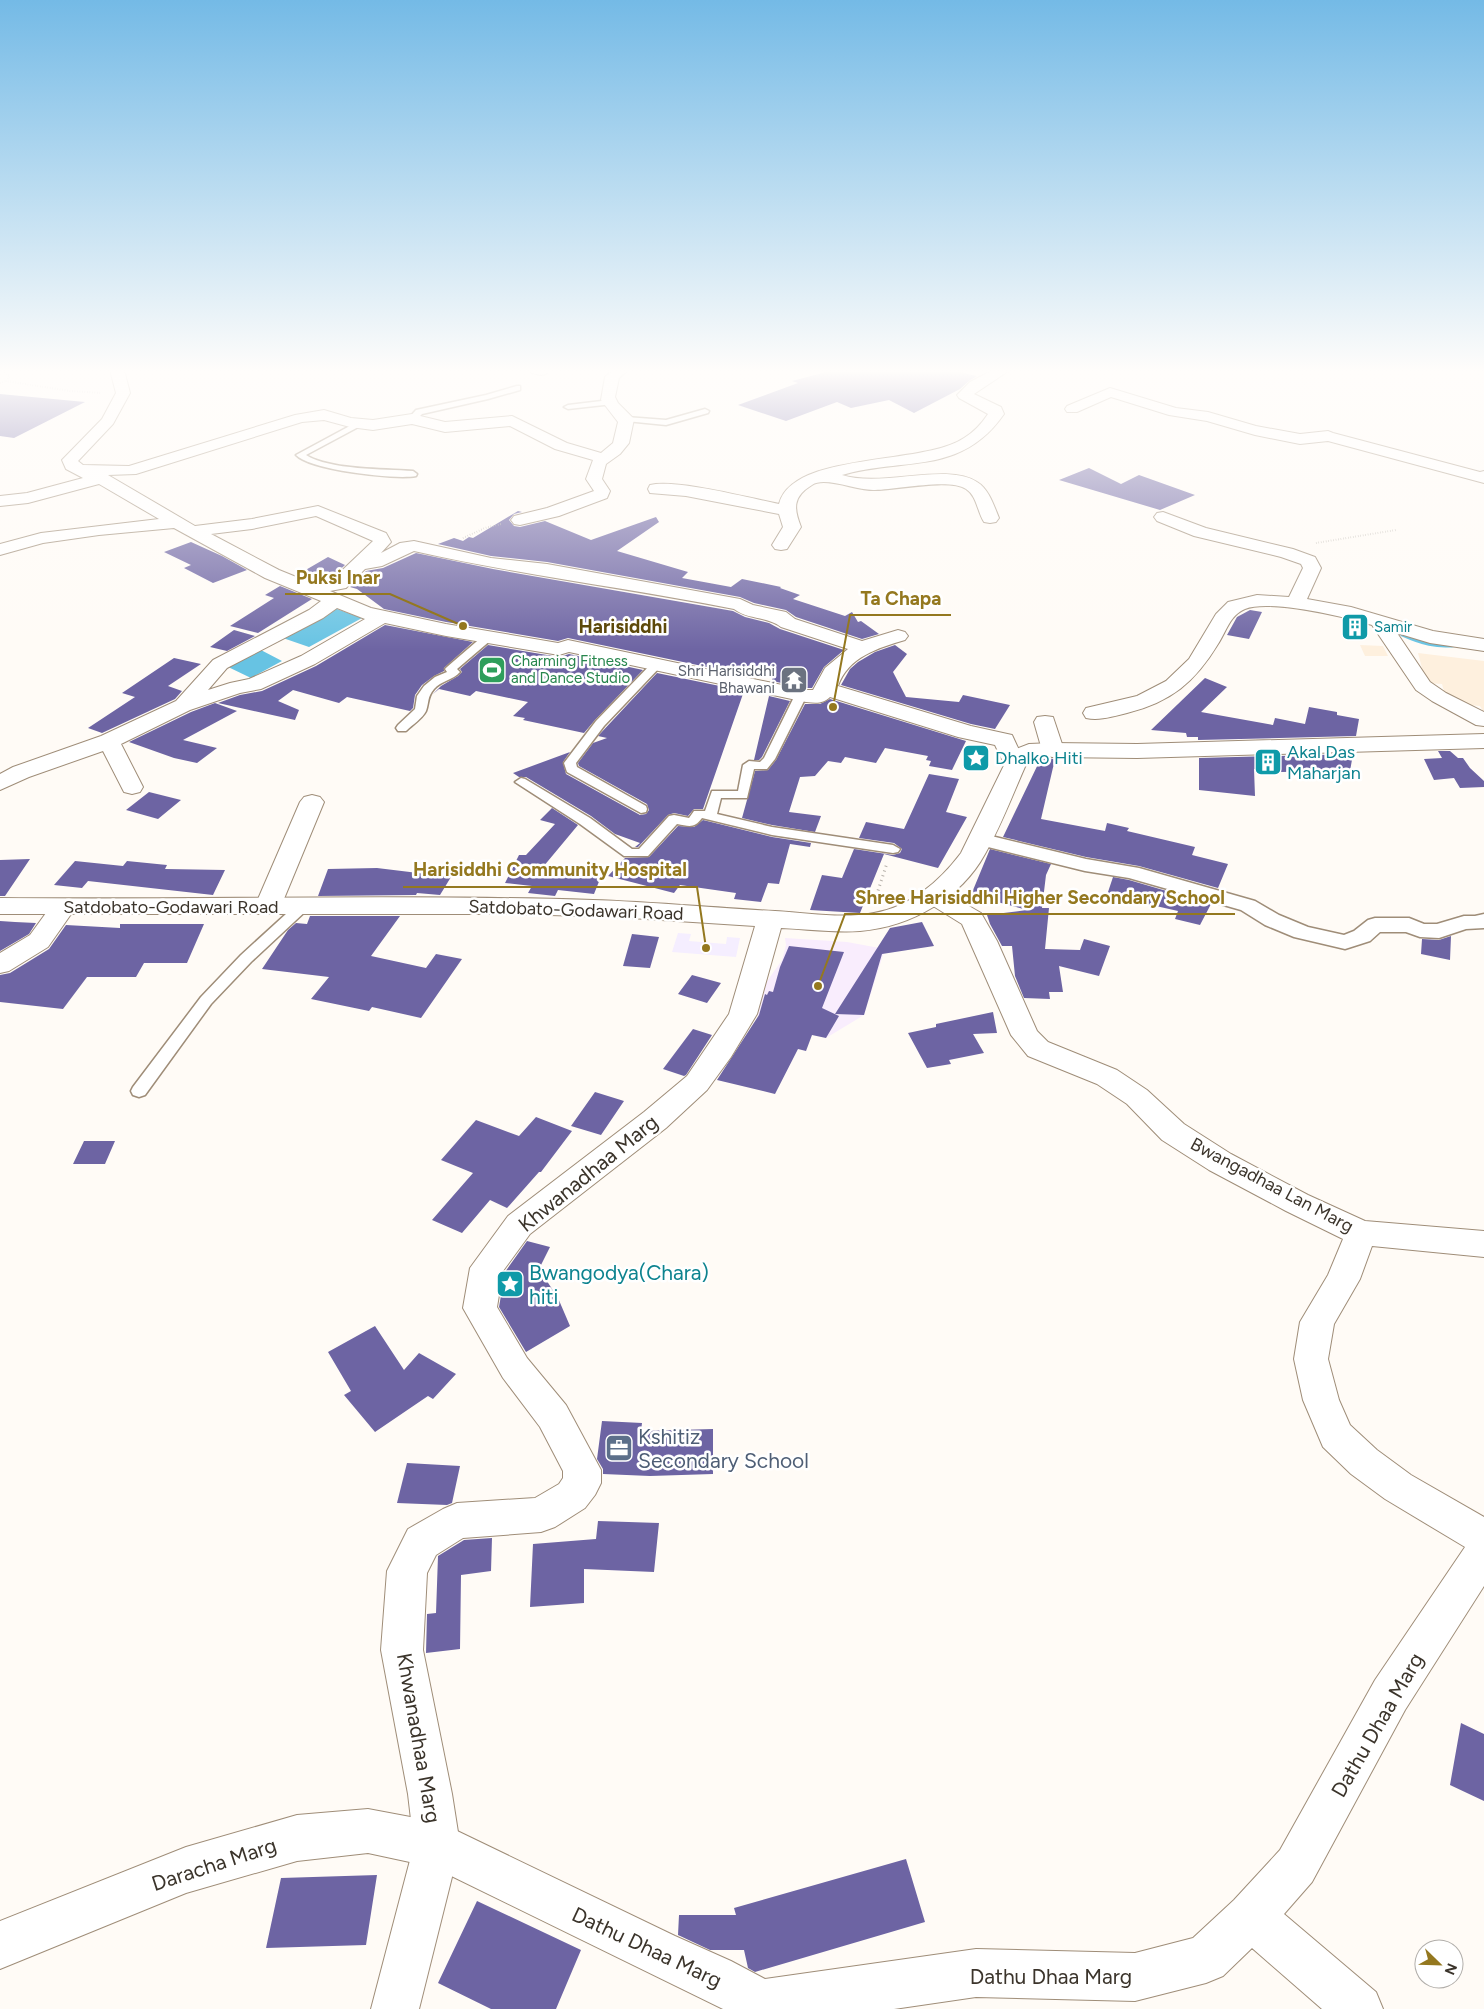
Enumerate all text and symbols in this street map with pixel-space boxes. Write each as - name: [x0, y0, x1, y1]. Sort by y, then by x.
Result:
- callout: Puksi Inar: [285, 560, 390, 594]
- text: Puksi Inar: [296, 566, 380, 589]
- callout: Ta Chapa: [850, 581, 951, 615]
- text: Ta Chapa: [861, 587, 941, 610]
- building icon: Samir: [1340, 612, 1370, 642]
- district label: Harisiddhi: [579, 615, 667, 638]
- place label: Samir: [1374, 618, 1412, 636]
- place label: Charming Fitness and Dance Studio: [511, 652, 630, 687]
- sports icon: Charming Fitness and Dance Studio: [477, 655, 507, 685]
- place label: Shri Harisiddhi Bhawani: [678, 662, 775, 697]
- temple icon: Shri Harisiddhi Bhawani: [779, 665, 809, 695]
- place label: Akal Das Maharjan: [1287, 741, 1361, 784]
- place icon: Dhalko Hiti: [961, 743, 991, 773]
- place label: Dhalko Hiti: [995, 747, 1083, 769]
- building icon: Akal Das Maharjan: [1253, 747, 1283, 777]
- callout: Harisiddhi Community Hospital: [403, 853, 697, 887]
- text: Harisiddhi Community Hospital: [413, 858, 687, 881]
- callout: Shree Harisiddhi Higher Secondary School: [845, 880, 1235, 914]
- text: Shree Harisiddhi Higher Secondary School: [855, 886, 1225, 909]
- street label: Satdobato-Godawari Road: [468, 895, 684, 925]
- street label: Satdobato-Godawari Road: [63, 896, 279, 918]
- street label: Khwanadhaa Marg: [513, 1109, 663, 1237]
- street label: Bwangadhaa Lan Marg: [1187, 1133, 1357, 1237]
- place label: Bwangodya(Chara) hiti: [529, 1260, 709, 1309]
- place icon: Bwangodya(Chara) hiti: [495, 1269, 525, 1299]
- place label: Kshitiz Secondary School: [638, 1424, 809, 1473]
- office icon: Kshitiz Secondary School: [604, 1433, 634, 1463]
- street label: Dathu Dhaa Marg: [1326, 1648, 1428, 1802]
- street label: Khwanadhaa Marg: [392, 1651, 446, 1825]
- street label: Daracha Marg: [148, 1832, 280, 1896]
- street label: Dathu Dhaa Marg: [568, 1901, 726, 1993]
- north arrow: [1414, 1939, 1464, 1989]
- text: N: [1441, 1961, 1460, 1977]
- street label: Dathu Dhaa Marg: [970, 1964, 1132, 1989]

